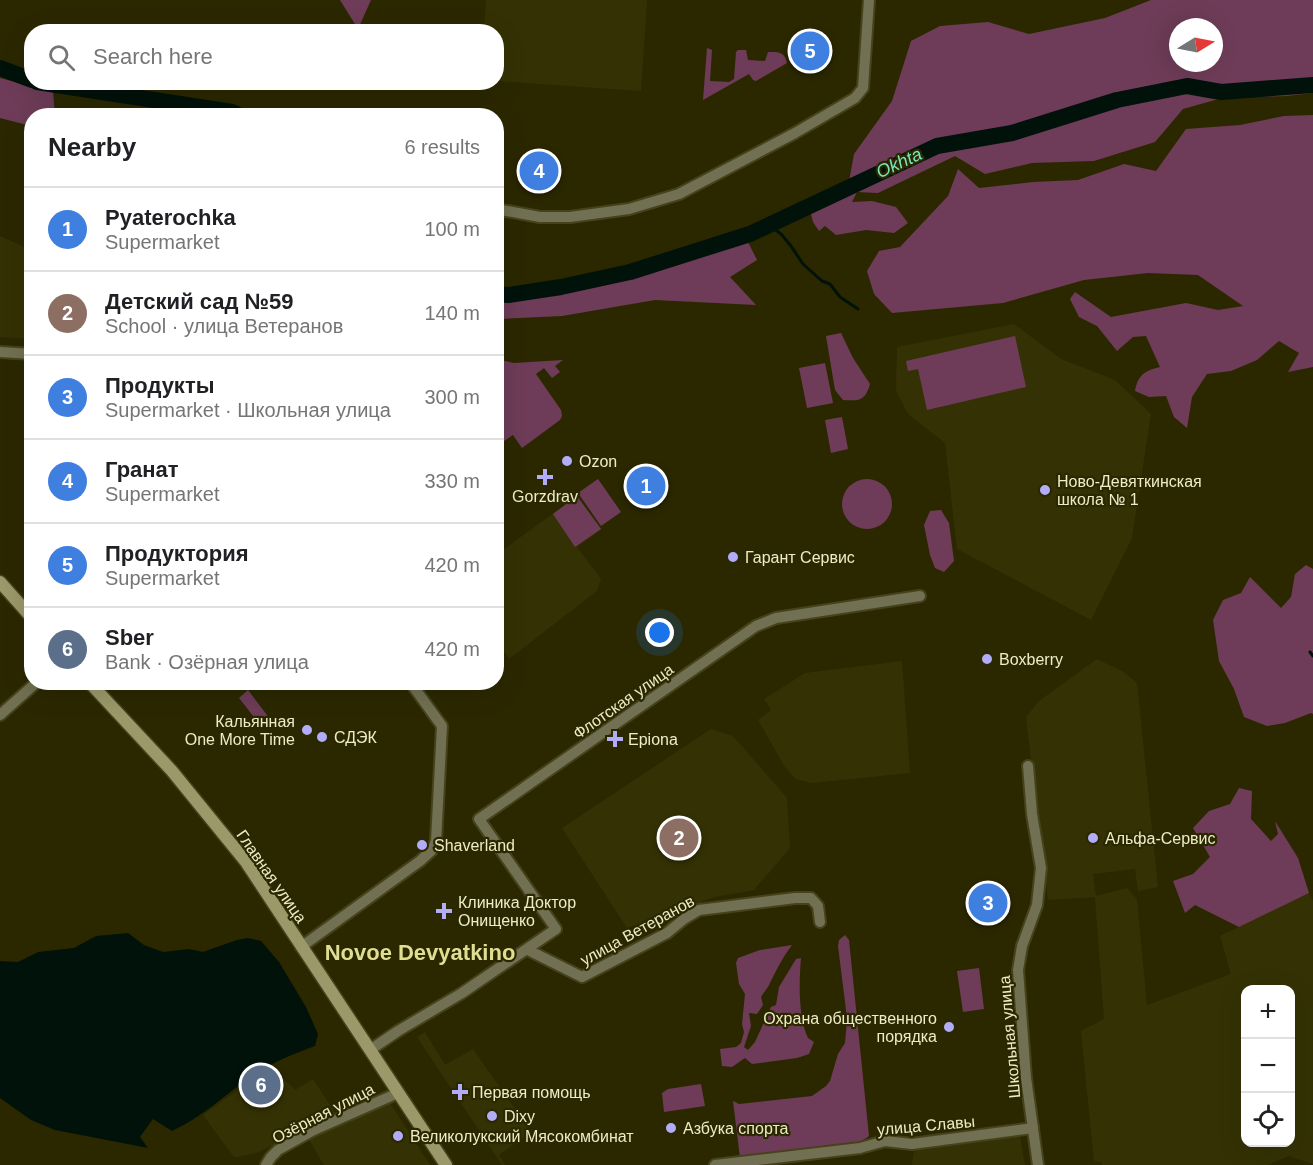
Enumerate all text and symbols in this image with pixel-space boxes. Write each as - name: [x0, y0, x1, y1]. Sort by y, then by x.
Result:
- north arrow: [1169, 18, 1223, 72]
- search box: [24, 24, 504, 90]
- pin: 5: [790, 28, 830, 74]
- icon: search: [45, 41, 78, 74]
- text: Search here: [93, 44, 213, 69]
- text: Nearby: [48, 132, 136, 162]
- text: 6 results: [404, 136, 480, 158]
- water label: Okhta: [873, 144, 925, 182]
- pin: 4: [520, 148, 558, 194]
- text: Pyaterochka: [105, 205, 236, 230]
- text: 1: [62, 218, 73, 240]
- text: 100 m: [424, 218, 480, 240]
- text: Supermarket: [105, 231, 220, 253]
- text: Детский сад №59: [105, 289, 294, 314]
- text: 2: [62, 302, 73, 324]
- text: 140 m: [424, 302, 480, 324]
- text: School · улица Ветеранов: [105, 315, 343, 337]
- text: Продукты: [105, 373, 214, 398]
- text: 3: [62, 386, 73, 408]
- text: 300 m: [424, 386, 480, 408]
- text: Supermarket · Школьная улица: [105, 399, 391, 421]
- place label: Ozon: [579, 453, 617, 470]
- marker: Ozon: [560, 454, 574, 468]
- text: Гранат: [105, 457, 179, 482]
- pin: 1: [626, 464, 666, 508]
- text: 4: [62, 470, 73, 492]
- text: 330 m: [424, 470, 480, 492]
- marker: Gorzdrav: [538, 470, 552, 484]
- place label: Ново-Девяткинская школа № 1: [1057, 473, 1202, 508]
- text: Supermarket: [105, 483, 220, 505]
- marker: Ново-Девяткинская школа № 1: [1038, 483, 1052, 497]
- place label: Gorzdrav: [512, 488, 578, 505]
- text: Продуктория: [105, 541, 249, 566]
- place label: Гарант Сервис: [745, 549, 855, 566]
- marker: Гарант Сервис: [726, 550, 740, 564]
- text: 5: [62, 554, 73, 576]
- text: 420 m: [424, 554, 480, 576]
- text: Supermarket: [105, 567, 220, 589]
- your location: [645, 618, 674, 647]
- text: Sber: [105, 625, 154, 650]
- text: 6: [62, 638, 73, 660]
- text: 420 m: [424, 638, 480, 660]
- text: Bank · Озёрная улица: [105, 651, 309, 673]
- place label: Boxberry: [999, 651, 1063, 668]
- marker: Boxberry: [980, 652, 994, 666]
- street label: Флотская улица: [570, 660, 677, 742]
- place label: Кальянная One More Time: [185, 713, 295, 748]
- marker: Кальянная One More Time: [300, 723, 314, 737]
- place label: СДЭК: [334, 729, 378, 746]
- marker: СДЭК: [315, 730, 329, 744]
- marker: Epiona: [606, 730, 624, 748]
- place label: Epiona: [628, 731, 678, 748]
- pin: 2: [660, 816, 698, 860]
- street label: Главная улица: [233, 827, 310, 926]
- place label: Альфа-Сервис: [1105, 830, 1216, 847]
- marker: Альфа-Сервис: [1086, 831, 1100, 845]
- place label: Shaverland: [434, 837, 515, 854]
- marker: Shaverland: [415, 838, 429, 852]
- pin: 3: [968, 880, 1008, 926]
- street label: улица Ветеранов: [577, 892, 697, 969]
- place label: Клиника Доктор Онищенко: [458, 894, 576, 929]
- marker: Клиника Доктор Онищенко: [435, 902, 453, 920]
- district label: Novoe Devyatkino: [325, 940, 515, 965]
- street label: Школьная улица: [996, 975, 1023, 1099]
- map controls: [1241, 985, 1295, 1147]
- button: +: [1241, 985, 1295, 1039]
- place label: Охрана общественного порядка: [763, 1010, 937, 1045]
- marker: Охрана общественного порядка: [942, 1020, 956, 1034]
- button: −: [1241, 1039, 1295, 1093]
- pin: 6: [242, 1062, 280, 1108]
- street label: Озёрная улица: [269, 1080, 377, 1147]
- place label: Первая помощь: [472, 1084, 591, 1101]
- marker: Первая помощь: [453, 1085, 467, 1099]
- button: locate: [1241, 1093, 1295, 1147]
- place label: Dixy: [504, 1108, 535, 1125]
- marker: Dixy: [485, 1109, 499, 1123]
- street label: улица Славы: [876, 1113, 976, 1138]
- place label: Азбука спорта: [683, 1120, 789, 1137]
- marker: Азбука спорта: [664, 1121, 678, 1135]
- place label: Великолукский Мясокомбинат: [410, 1128, 634, 1145]
- marker: Великолукский Мясокомбинат: [391, 1129, 405, 1143]

